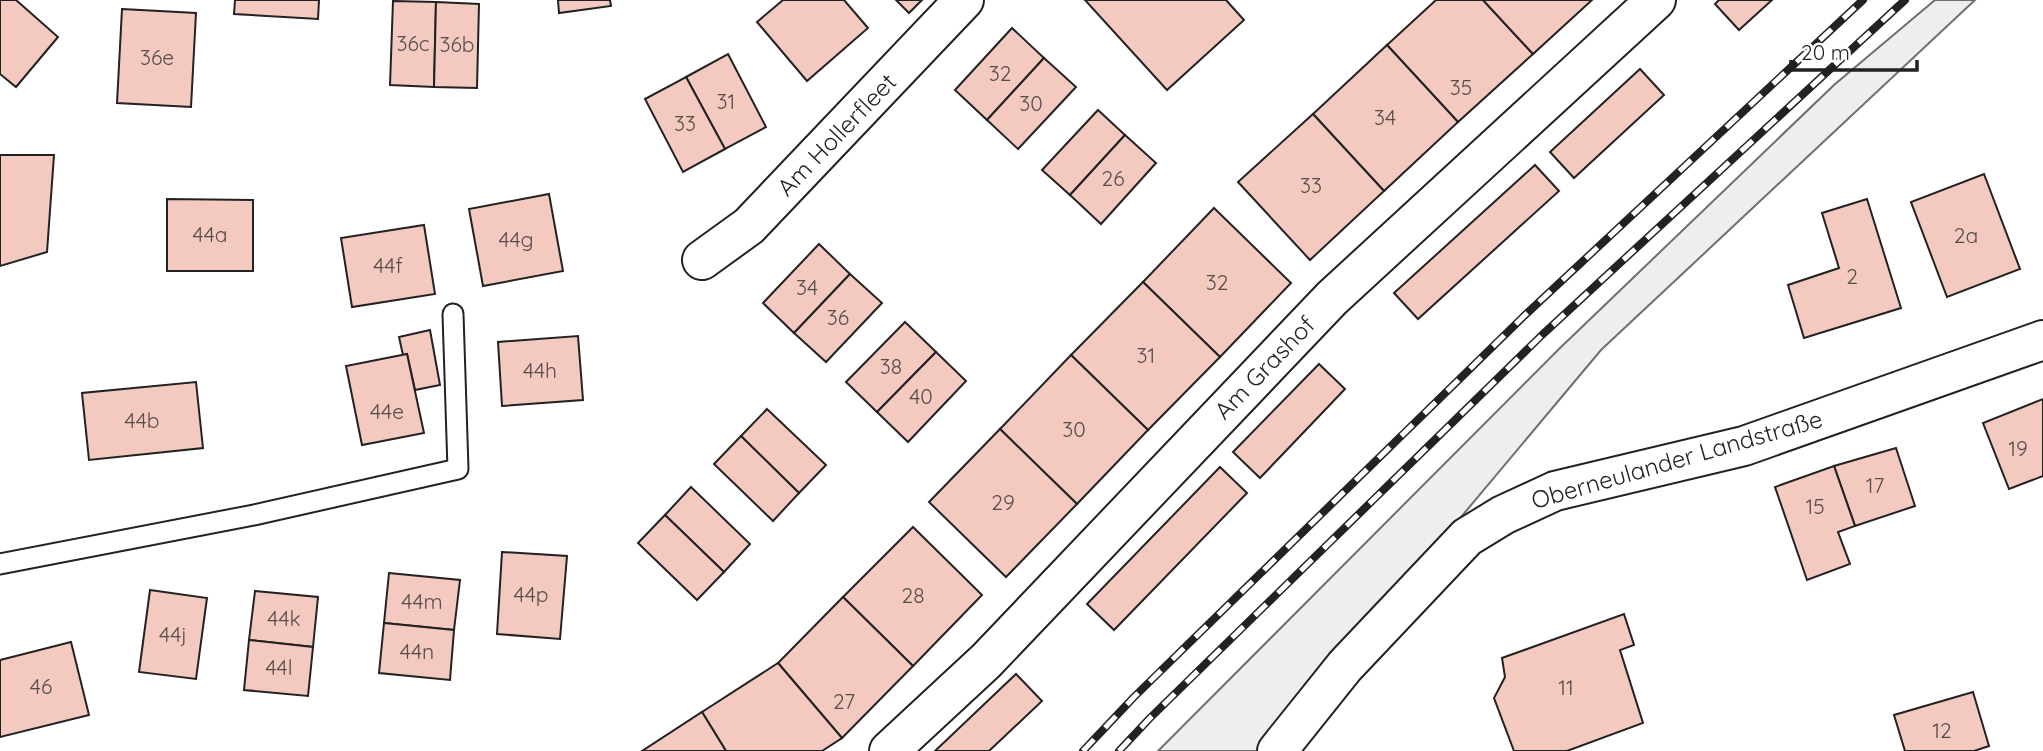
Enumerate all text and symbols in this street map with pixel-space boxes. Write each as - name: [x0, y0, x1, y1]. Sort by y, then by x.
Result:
- scale bar: [1791, 28, 1917, 72]
- house number: 36c: [396, 30, 430, 56]
- house number: 36b: [439, 31, 475, 57]
- text: 20 m: [1801, 39, 1850, 65]
- house number: 36e: [140, 44, 174, 70]
- house number: 32: [989, 60, 1011, 86]
- street label: Am Hollerfleet: [770, 67, 902, 202]
- house number: 35: [1450, 74, 1472, 100]
- house number: 31: [717, 88, 735, 114]
- house number: 30: [1019, 90, 1043, 116]
- house number: 34: [1374, 104, 1396, 130]
- house number: 33: [674, 110, 696, 136]
- house number: 26: [1102, 165, 1124, 191]
- house number: 33: [1300, 172, 1322, 198]
- house number: 44a: [193, 221, 227, 247]
- house number: 2a: [1954, 222, 1978, 248]
- house number: 44g: [498, 226, 534, 252]
- house number: 44f: [373, 252, 403, 278]
- house number: 2: [1846, 263, 1858, 289]
- house number: 32: [1206, 269, 1228, 295]
- house number: 34: [796, 274, 818, 300]
- house number: 36: [827, 304, 849, 330]
- street label: Am Grashof: [1208, 309, 1321, 425]
- house number: 31: [1137, 342, 1155, 368]
- house number: 38: [880, 353, 902, 379]
- house number: 44h: [523, 357, 557, 383]
- house number: 40: [909, 383, 933, 409]
- house number: 44e: [370, 398, 404, 424]
- street label: Oberneulander Landstraße: [1528, 403, 1826, 515]
- house number: 44b: [125, 407, 159, 433]
- house number: 30: [1062, 416, 1086, 442]
- house number: 19: [2008, 435, 2028, 461]
- house number: 17: [1866, 472, 1884, 498]
- house number: 29: [991, 489, 1015, 515]
- house number: 15: [1805, 493, 1825, 519]
- house number: 44p: [514, 581, 548, 607]
- house number: 28: [902, 582, 924, 608]
- house number: 44m: [401, 588, 443, 614]
- house number: 44k: [267, 605, 301, 631]
- house number: 44j: [159, 621, 187, 647]
- house number: 44n: [400, 638, 434, 664]
- house number: 44l: [266, 654, 292, 680]
- house number: 46: [30, 673, 52, 699]
- house number: 11: [1558, 674, 1574, 700]
- house number: 27: [833, 688, 855, 714]
- house number: 12: [1932, 717, 1952, 743]

